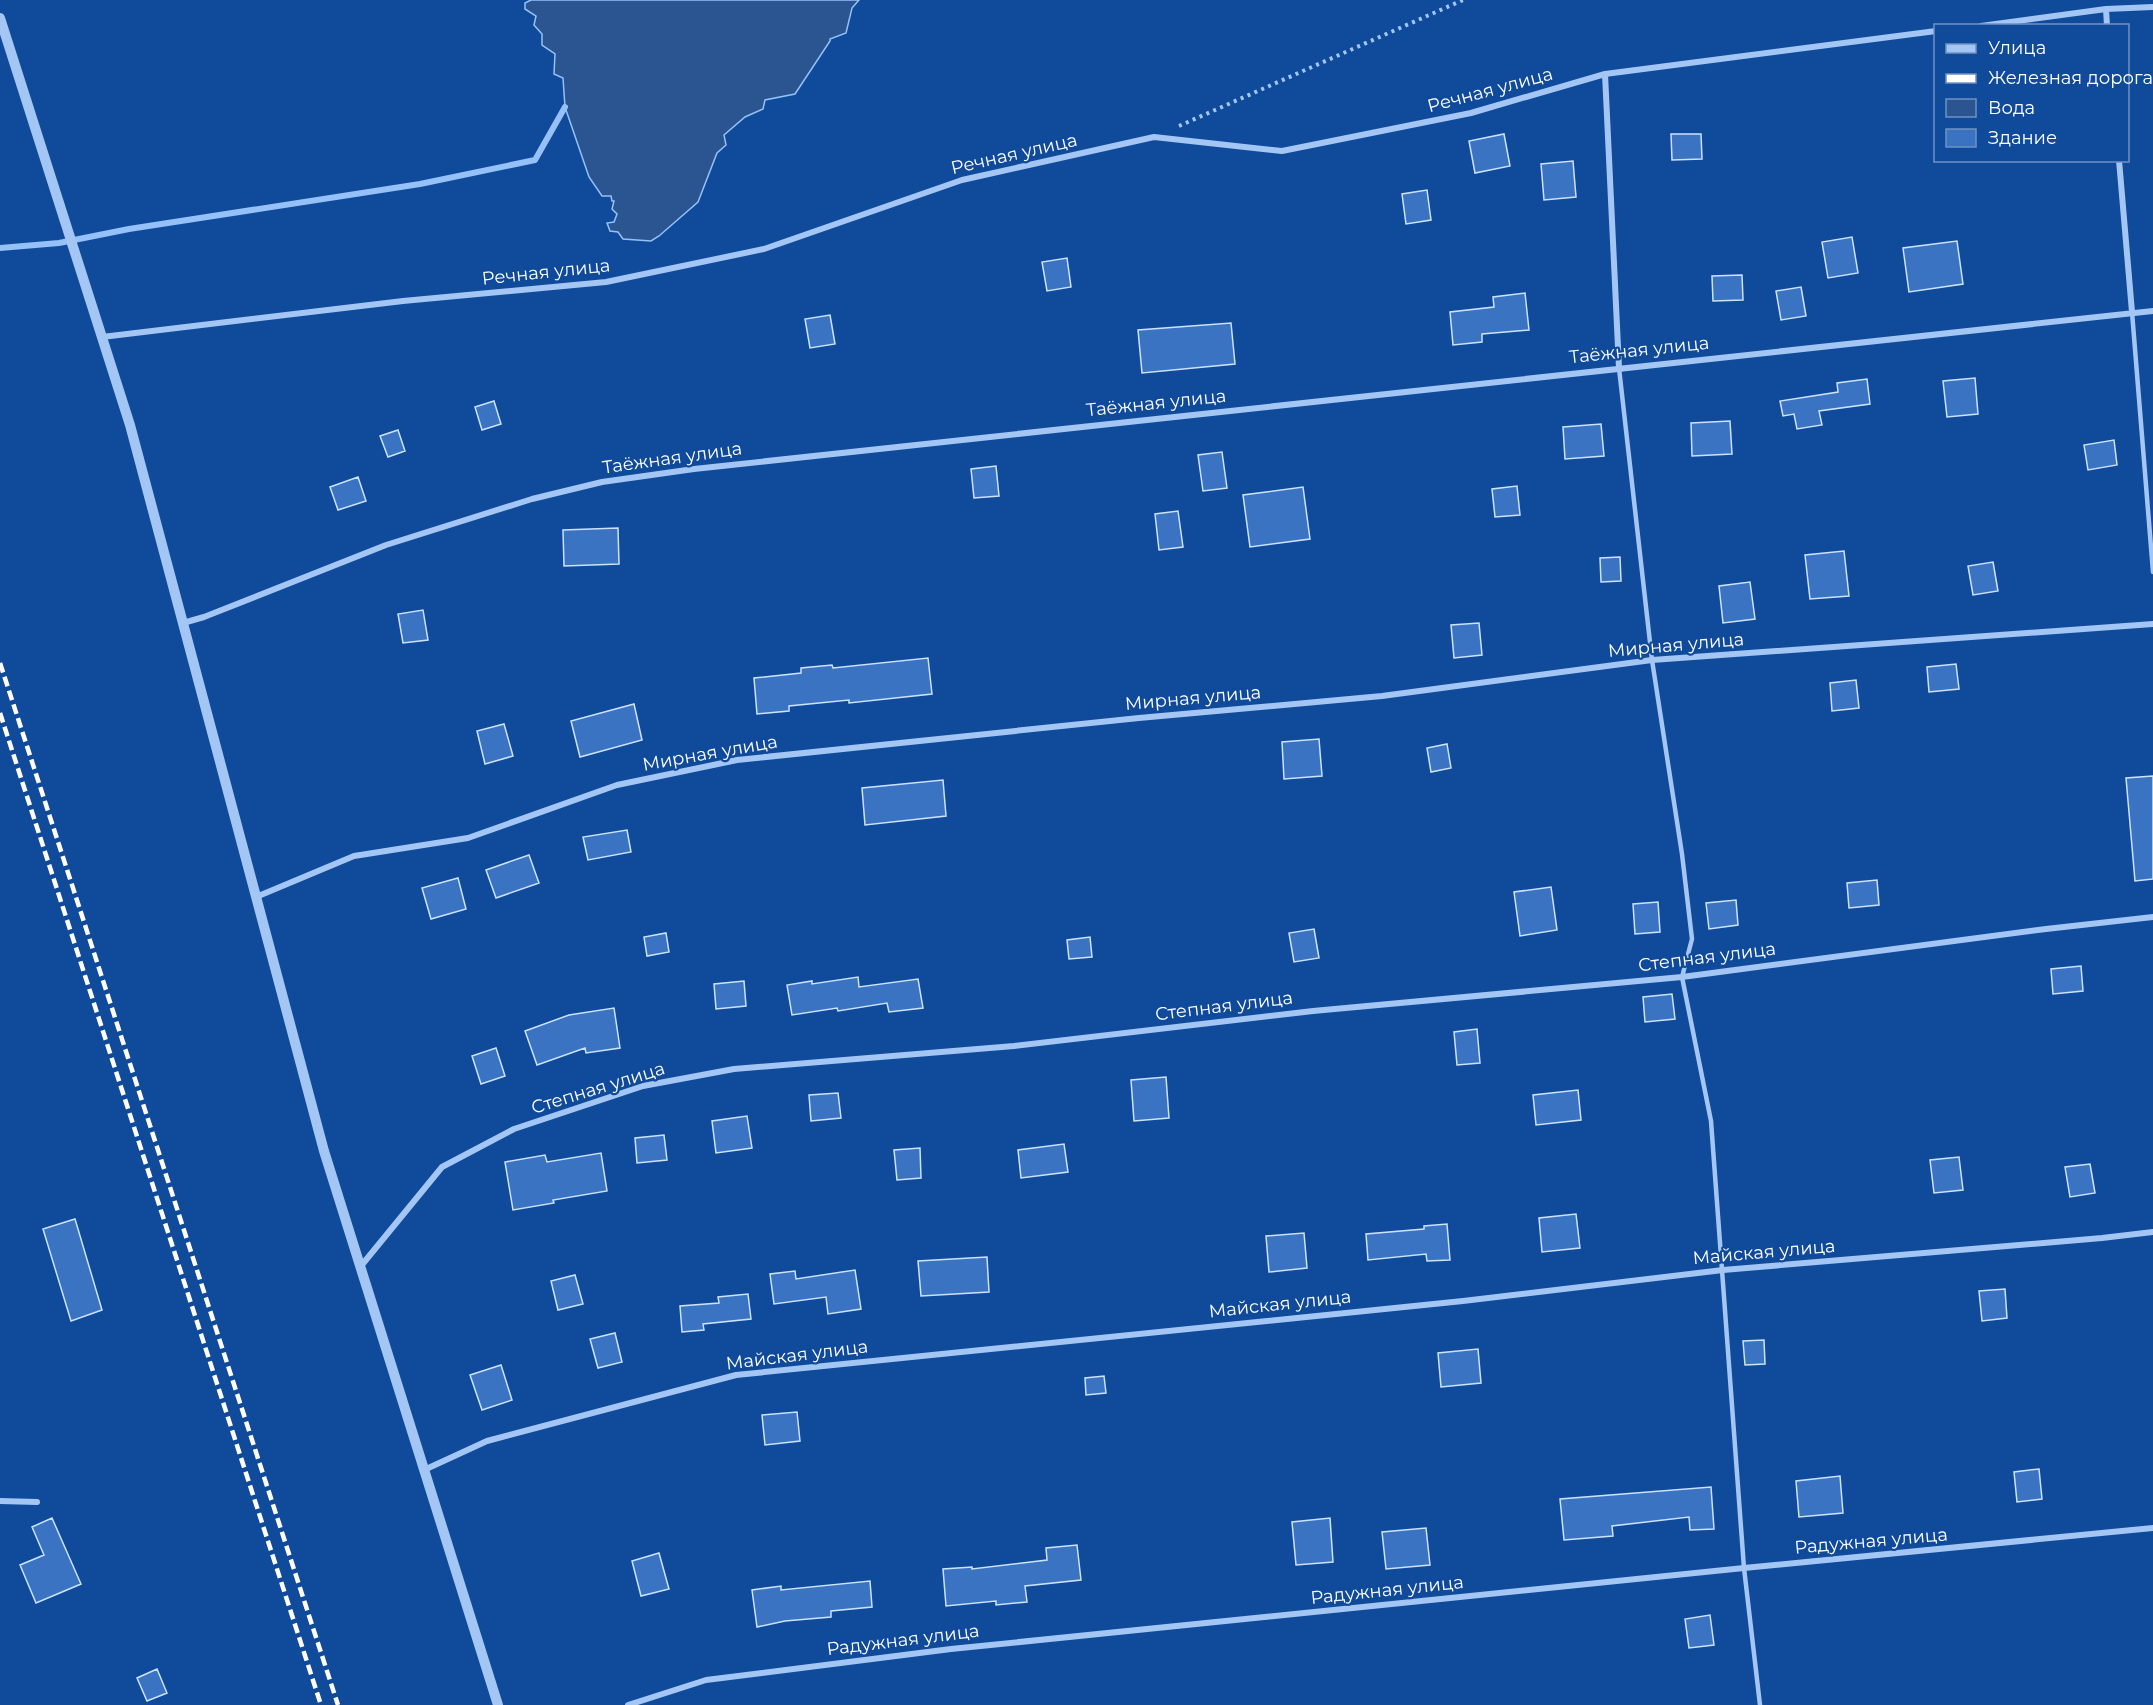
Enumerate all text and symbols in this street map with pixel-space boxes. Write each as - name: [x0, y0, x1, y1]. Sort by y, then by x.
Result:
- legend: [1934, 24, 2129, 162]
- text: Улица: [1988, 37, 2046, 59]
- street label: Речная улица: [1425, 63, 1555, 117]
- text: Железная дорога: [1988, 67, 2153, 89]
- text: Вода: [1988, 97, 2035, 119]
- text: Здание: [1988, 127, 2057, 149]
- street label: Речная улица: [949, 129, 1079, 179]
- street label: Речная улица: [481, 254, 611, 290]
- street label: Таёжная улица: [1568, 332, 1710, 368]
- street label: Таёжная улица: [1085, 385, 1227, 421]
- street label: Таёжная улица: [601, 437, 743, 479]
- street label: Мирная улица: [1607, 628, 1745, 662]
- street label: Мирная улица: [1124, 681, 1262, 715]
- street label: Мирная улица: [641, 730, 779, 776]
- street label: Степная улица: [1637, 938, 1777, 976]
- street label: Степная улица: [1154, 987, 1294, 1025]
- street label: Степная улица: [529, 1057, 667, 1119]
- street label: Майская улица: [1692, 1235, 1836, 1269]
- street label: Майская улица: [1208, 1286, 1352, 1322]
- street label: Майская улица: [725, 1335, 869, 1375]
- street label: Радужная улица: [1793, 1523, 1949, 1559]
- street label: Радужная улица: [1309, 1571, 1465, 1609]
- street label: Радужная улица: [825, 1620, 981, 1660]

